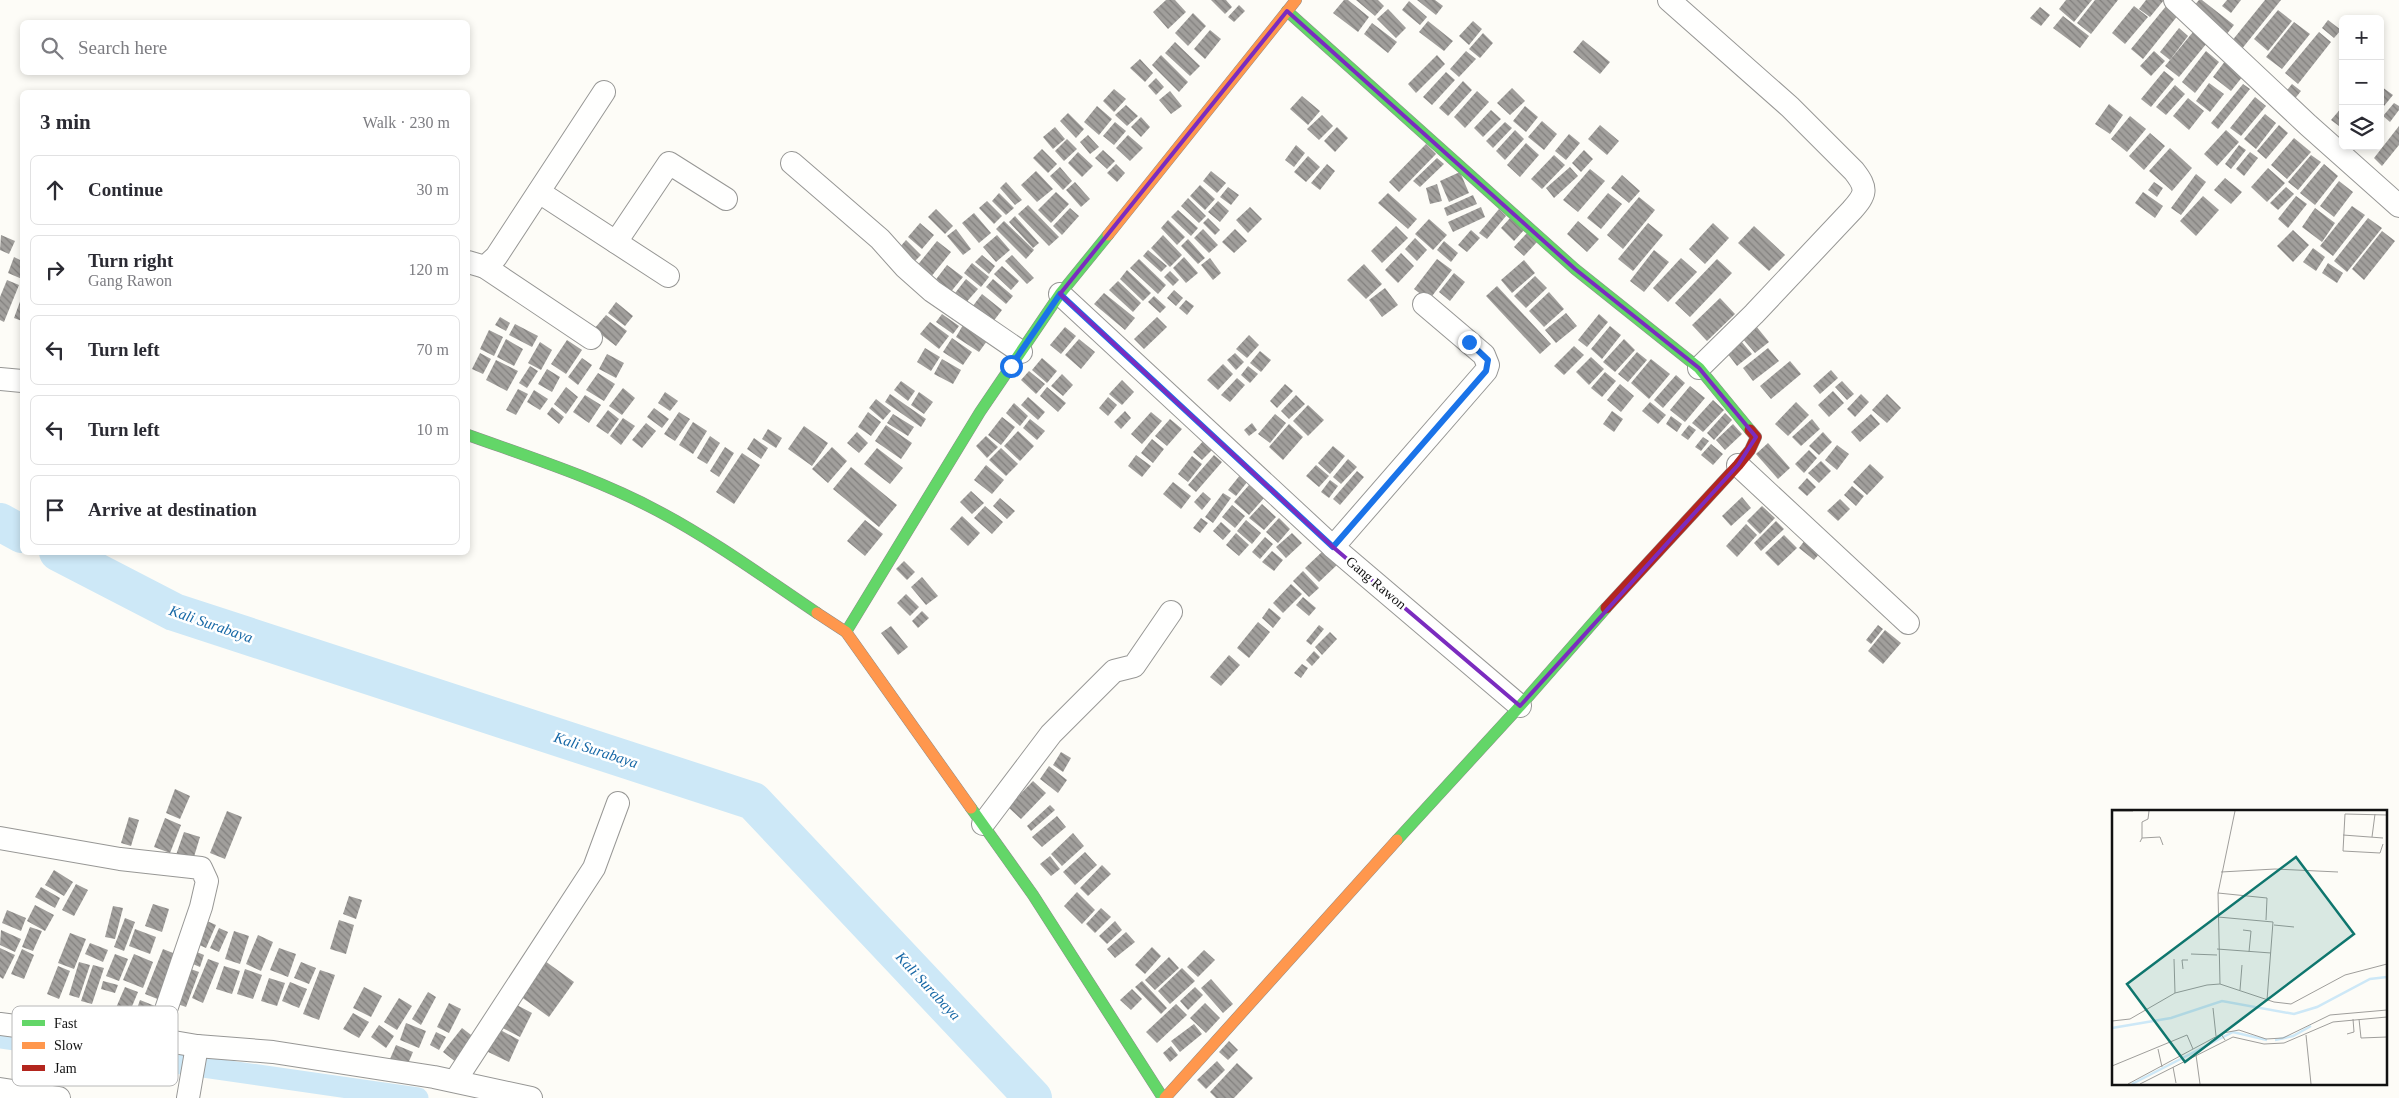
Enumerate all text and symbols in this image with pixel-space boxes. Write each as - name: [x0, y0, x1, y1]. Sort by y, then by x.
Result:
- map controls: [2339, 15, 2384, 150]
- button: +: [2339, 15, 2384, 60]
- search box: [20, 20, 470, 75]
- icon: search: [38, 34, 66, 62]
- text: Search here: [78, 37, 167, 58]
- button: −: [2339, 60, 2384, 105]
- button: layers: [2339, 105, 2384, 150]
- text: 3 min: [40, 110, 91, 134]
- text: Walk · 230 m: [363, 114, 450, 131]
- icon: ahead: [41, 176, 69, 204]
- text: Continue: [88, 179, 163, 200]
- text: 30 m: [417, 181, 449, 198]
- text: Turn right: [88, 250, 173, 271]
- icon: right: [41, 256, 69, 284]
- text: 120 m: [409, 261, 449, 278]
- text: Gang Rawon: [88, 272, 172, 289]
- route end: [1458, 331, 1481, 354]
- icon: left: [41, 336, 69, 364]
- text: Turn left: [88, 339, 160, 360]
- text: 70 m: [417, 341, 449, 358]
- route start: [1000, 355, 1023, 378]
- icon: left: [41, 416, 69, 444]
- text: Turn left: [88, 419, 160, 440]
- text: 10 m: [417, 421, 449, 438]
- icon: arrive: [41, 496, 69, 524]
- text: Arrive at destination: [88, 499, 257, 520]
- street label: Gang Rawon: [1343, 554, 1409, 612]
- water label: Kali Surabaya: [166, 602, 255, 646]
- water label: Kali Surabaya: [551, 729, 640, 771]
- inset map: [2112, 810, 2386, 1086]
- water label: Kali Surabaya: [892, 948, 964, 1023]
- legend: [12, 1006, 178, 1086]
- text: Fast: [54, 1016, 77, 1031]
- text: Slow: [54, 1038, 84, 1053]
- text: Jam: [54, 1061, 77, 1076]

